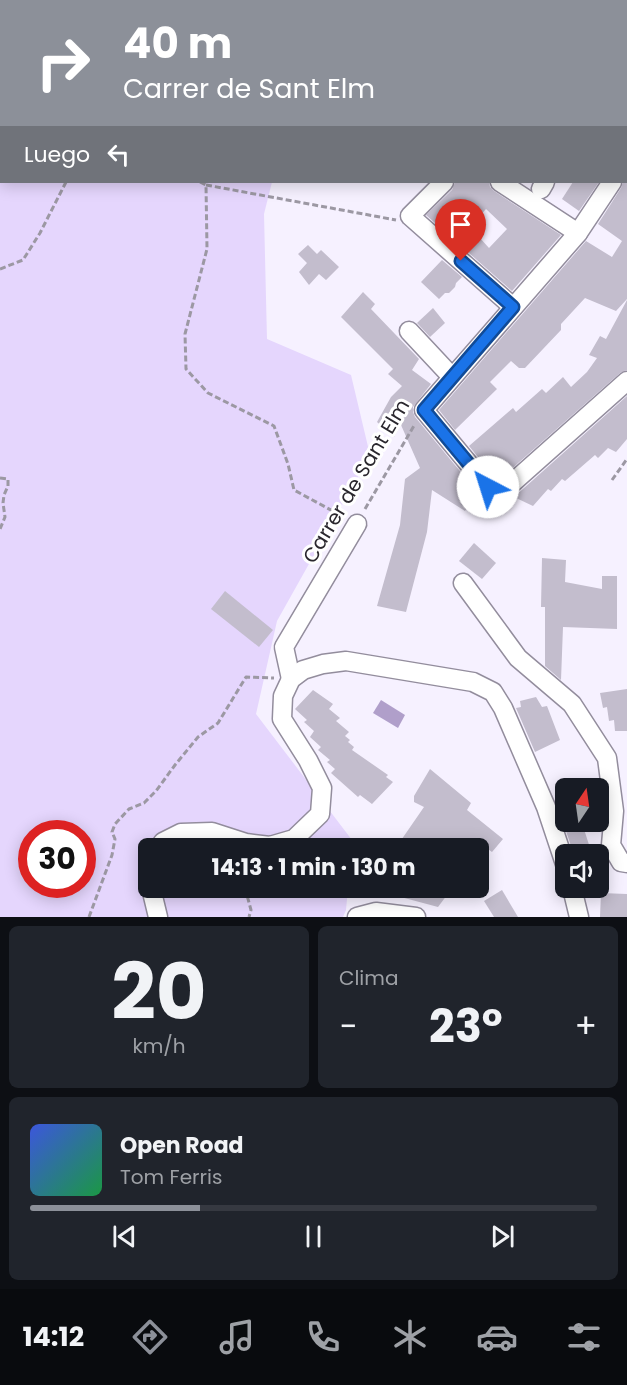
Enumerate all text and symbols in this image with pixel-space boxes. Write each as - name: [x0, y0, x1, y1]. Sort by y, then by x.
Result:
- text: 40 m: [123, 14, 232, 73]
- icon: right: [24, 24, 102, 102]
- text: Carrer de Sant Elm: [123, 70, 375, 107]
- icon: left: [102, 138, 135, 171]
- text: Luego: [24, 139, 90, 170]
- pin: [435, 199, 486, 261]
- icon: arrive: [444, 208, 477, 241]
- street label: Carrer de Sant Elm: [296, 394, 416, 568]
- position arrow: [456, 455, 520, 519]
- north arrow: [555, 778, 609, 832]
- map controls: [555, 778, 609, 898]
- speed limit sign: 30: [18, 820, 96, 898]
- button: sound: [555, 844, 609, 898]
- text: 14:13 · 1 min · 130 m: [211, 852, 416, 883]
- text: 20: [111, 937, 207, 1046]
- text: Clima: [339, 964, 398, 992]
- text: 23°: [429, 995, 503, 1058]
- text: −: [339, 1003, 357, 1050]
- text: +: [574, 1003, 597, 1050]
- text: km/h: [132, 1032, 186, 1060]
- text: Open Road: [120, 1130, 244, 1161]
- text: Tom Ferris: [120, 1163, 222, 1191]
- icon: previous: [108, 1220, 141, 1253]
- icon: pause: [297, 1220, 330, 1253]
- icon: next: [486, 1220, 519, 1253]
- icon: directions: [129, 1316, 171, 1358]
- icon: music: [216, 1316, 258, 1358]
- icon: phone: [302, 1316, 344, 1358]
- icon: climate: [389, 1316, 431, 1358]
- icon: car: [476, 1316, 518, 1358]
- icon: filters: [563, 1316, 605, 1358]
- text: 14:12: [22, 1318, 84, 1355]

